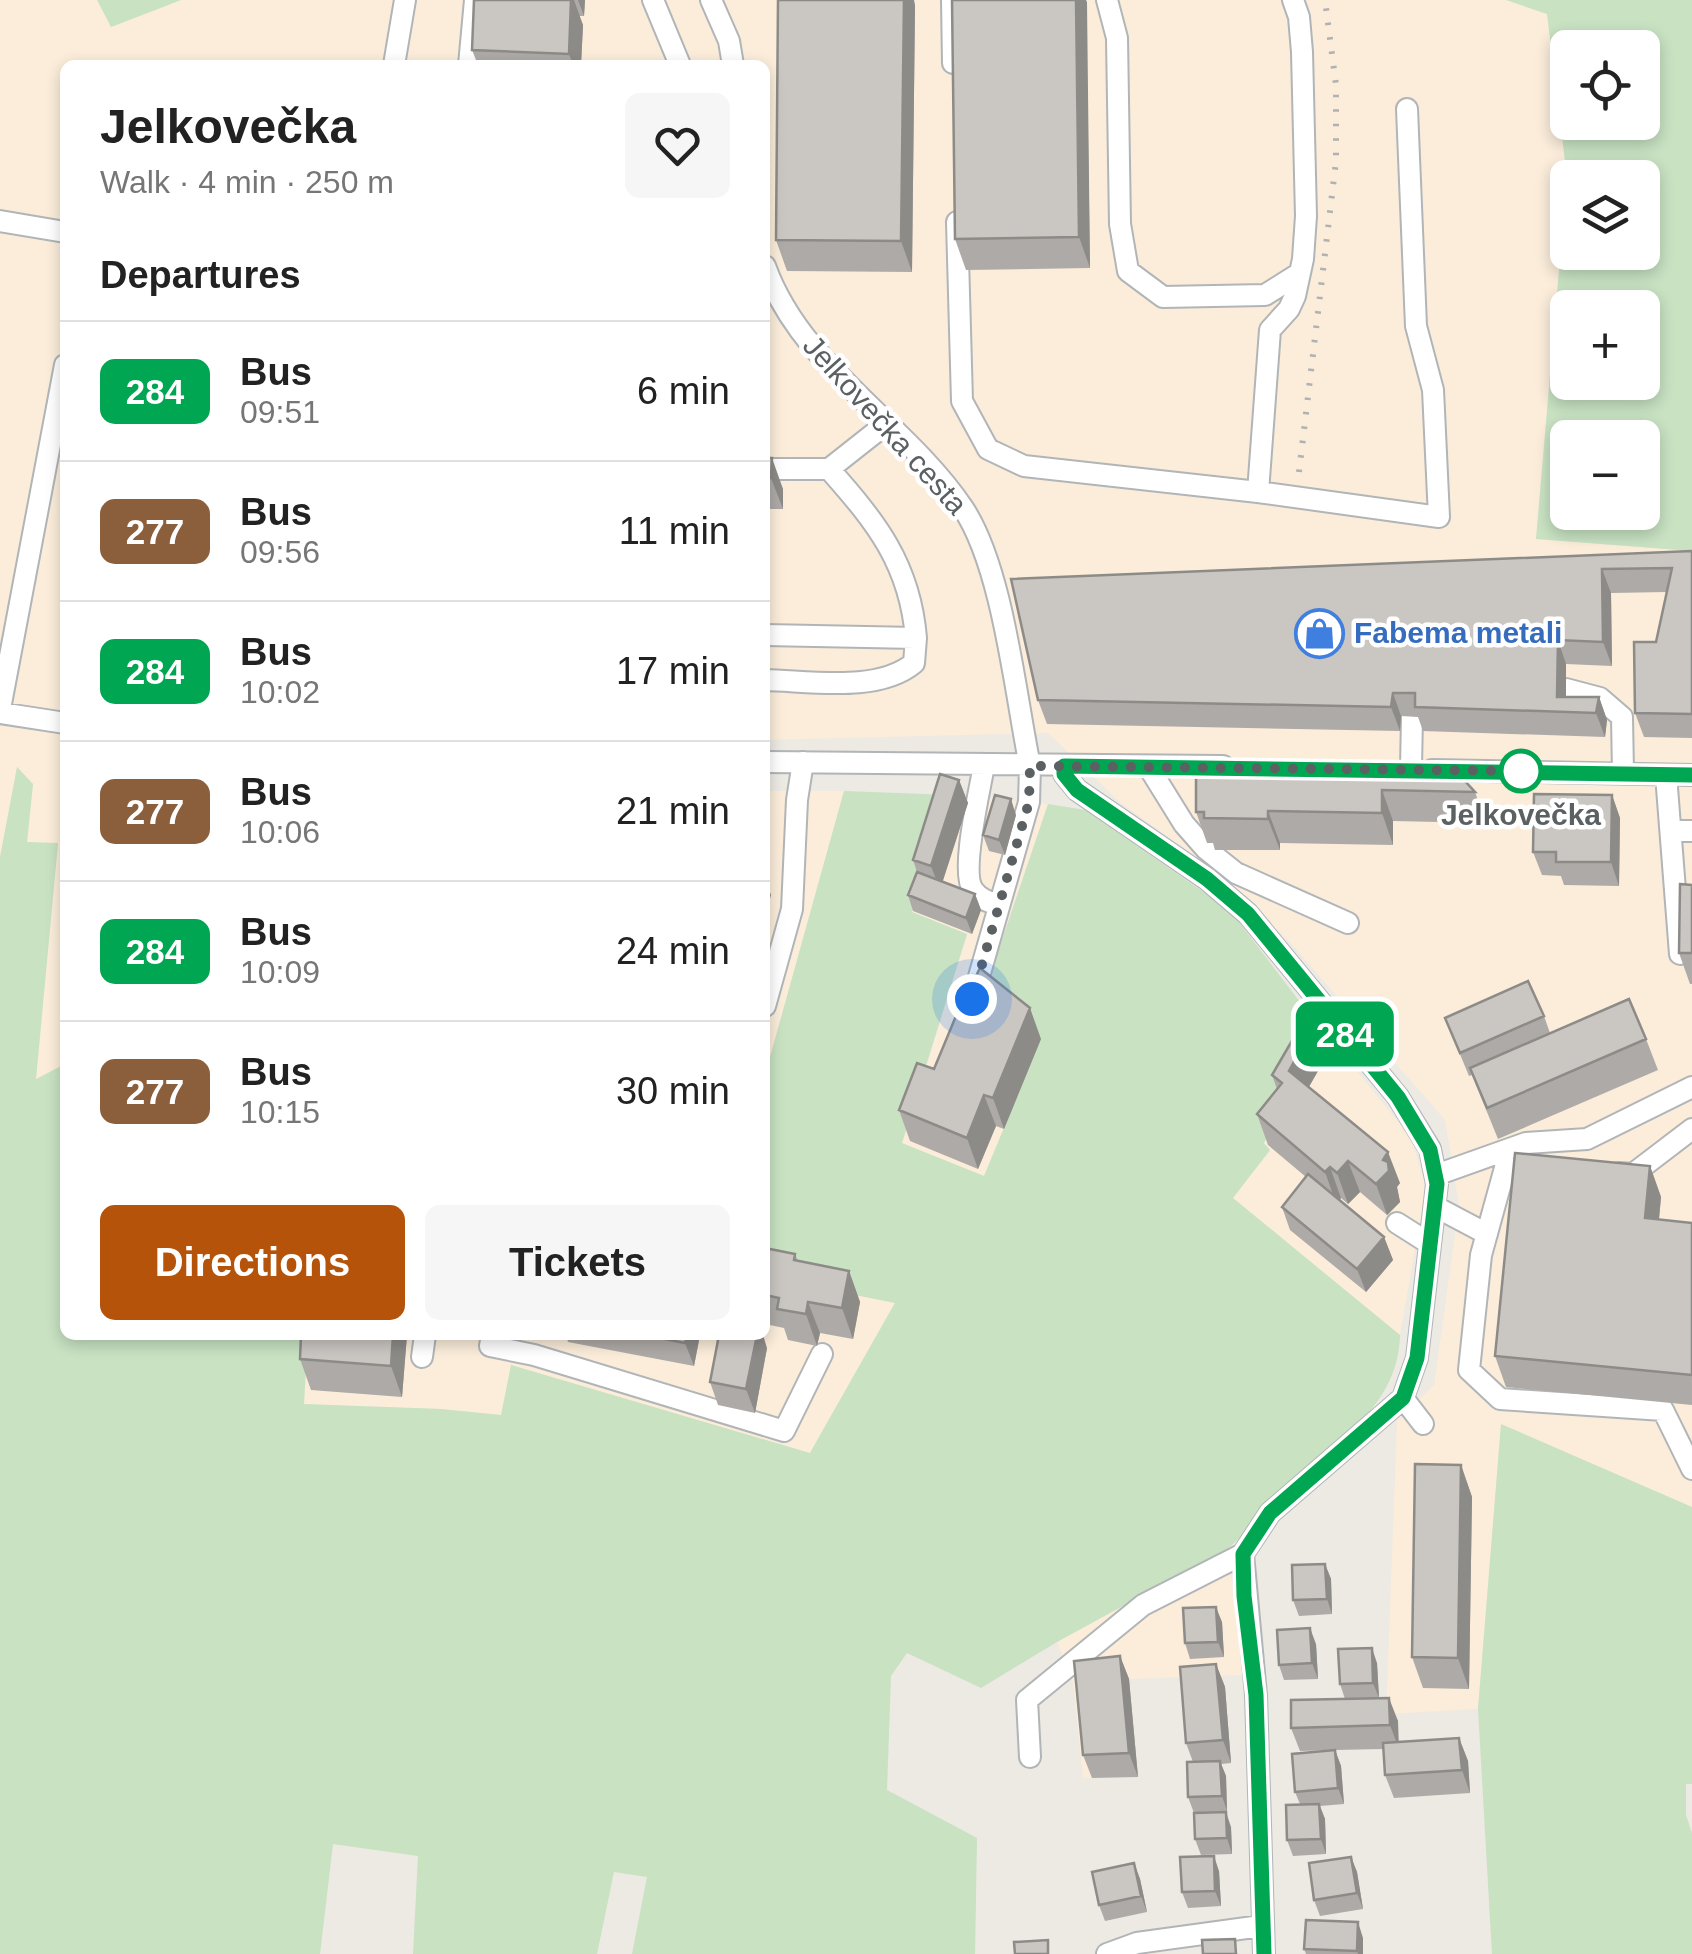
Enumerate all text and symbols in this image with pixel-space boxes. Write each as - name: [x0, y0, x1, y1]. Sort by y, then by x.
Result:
- map controls: [1550, 30, 1660, 530]
- button: locate: [1550, 30, 1660, 140]
- button: heart: [625, 93, 730, 198]
- text: Jelkovečka: [100, 100, 356, 153]
- button: layers: [1550, 160, 1660, 270]
- text: Walk · 4 min · 250 m: [100, 164, 394, 200]
- text: Departures: [100, 254, 301, 296]
- button: +: [1550, 290, 1660, 400]
- street label: Jelkovečka cesta: [797, 329, 974, 521]
- text: Bus: [240, 351, 312, 393]
- text: 6 min: [637, 370, 730, 412]
- text: 284: [126, 372, 184, 411]
- text: 09:51: [240, 394, 320, 430]
- button: −: [1550, 420, 1660, 530]
- text: Bus: [240, 491, 312, 533]
- text: 11 min: [619, 510, 730, 552]
- text: 277: [126, 512, 184, 551]
- text: 09:56: [240, 534, 320, 570]
- shop icon: Fabema metali: [1293, 607, 1345, 659]
- place label: Fabema metali: [1354, 616, 1562, 649]
- text: Bus: [240, 631, 312, 673]
- text: 17 min: [616, 650, 730, 692]
- text: 284: [126, 652, 184, 691]
- text: 10:02: [240, 674, 320, 710]
- marker: Jelkovečka: [1500, 750, 1542, 792]
- text: Bus: [240, 771, 312, 813]
- text: 21 min: [616, 790, 730, 832]
- text: 277: [126, 792, 184, 831]
- place label: Jelkovečka: [1441, 798, 1601, 831]
- text: 10:06: [240, 814, 320, 850]
- text: Bus: [240, 911, 312, 953]
- text: 24 min: [616, 930, 730, 972]
- text: 284: [126, 932, 184, 971]
- text: 10:09: [240, 954, 320, 990]
- your location: [947, 974, 997, 1024]
- line badge: 284: [1288, 1002, 1402, 1066]
- text: 284: [1316, 1015, 1374, 1054]
- text: Bus: [240, 1051, 312, 1093]
- text: 30 min: [616, 1070, 730, 1112]
- text: 277: [126, 1072, 184, 1111]
- text: 10:15: [240, 1094, 320, 1130]
- button: Directions: [100, 1205, 405, 1320]
- button: Tickets: [425, 1205, 730, 1320]

